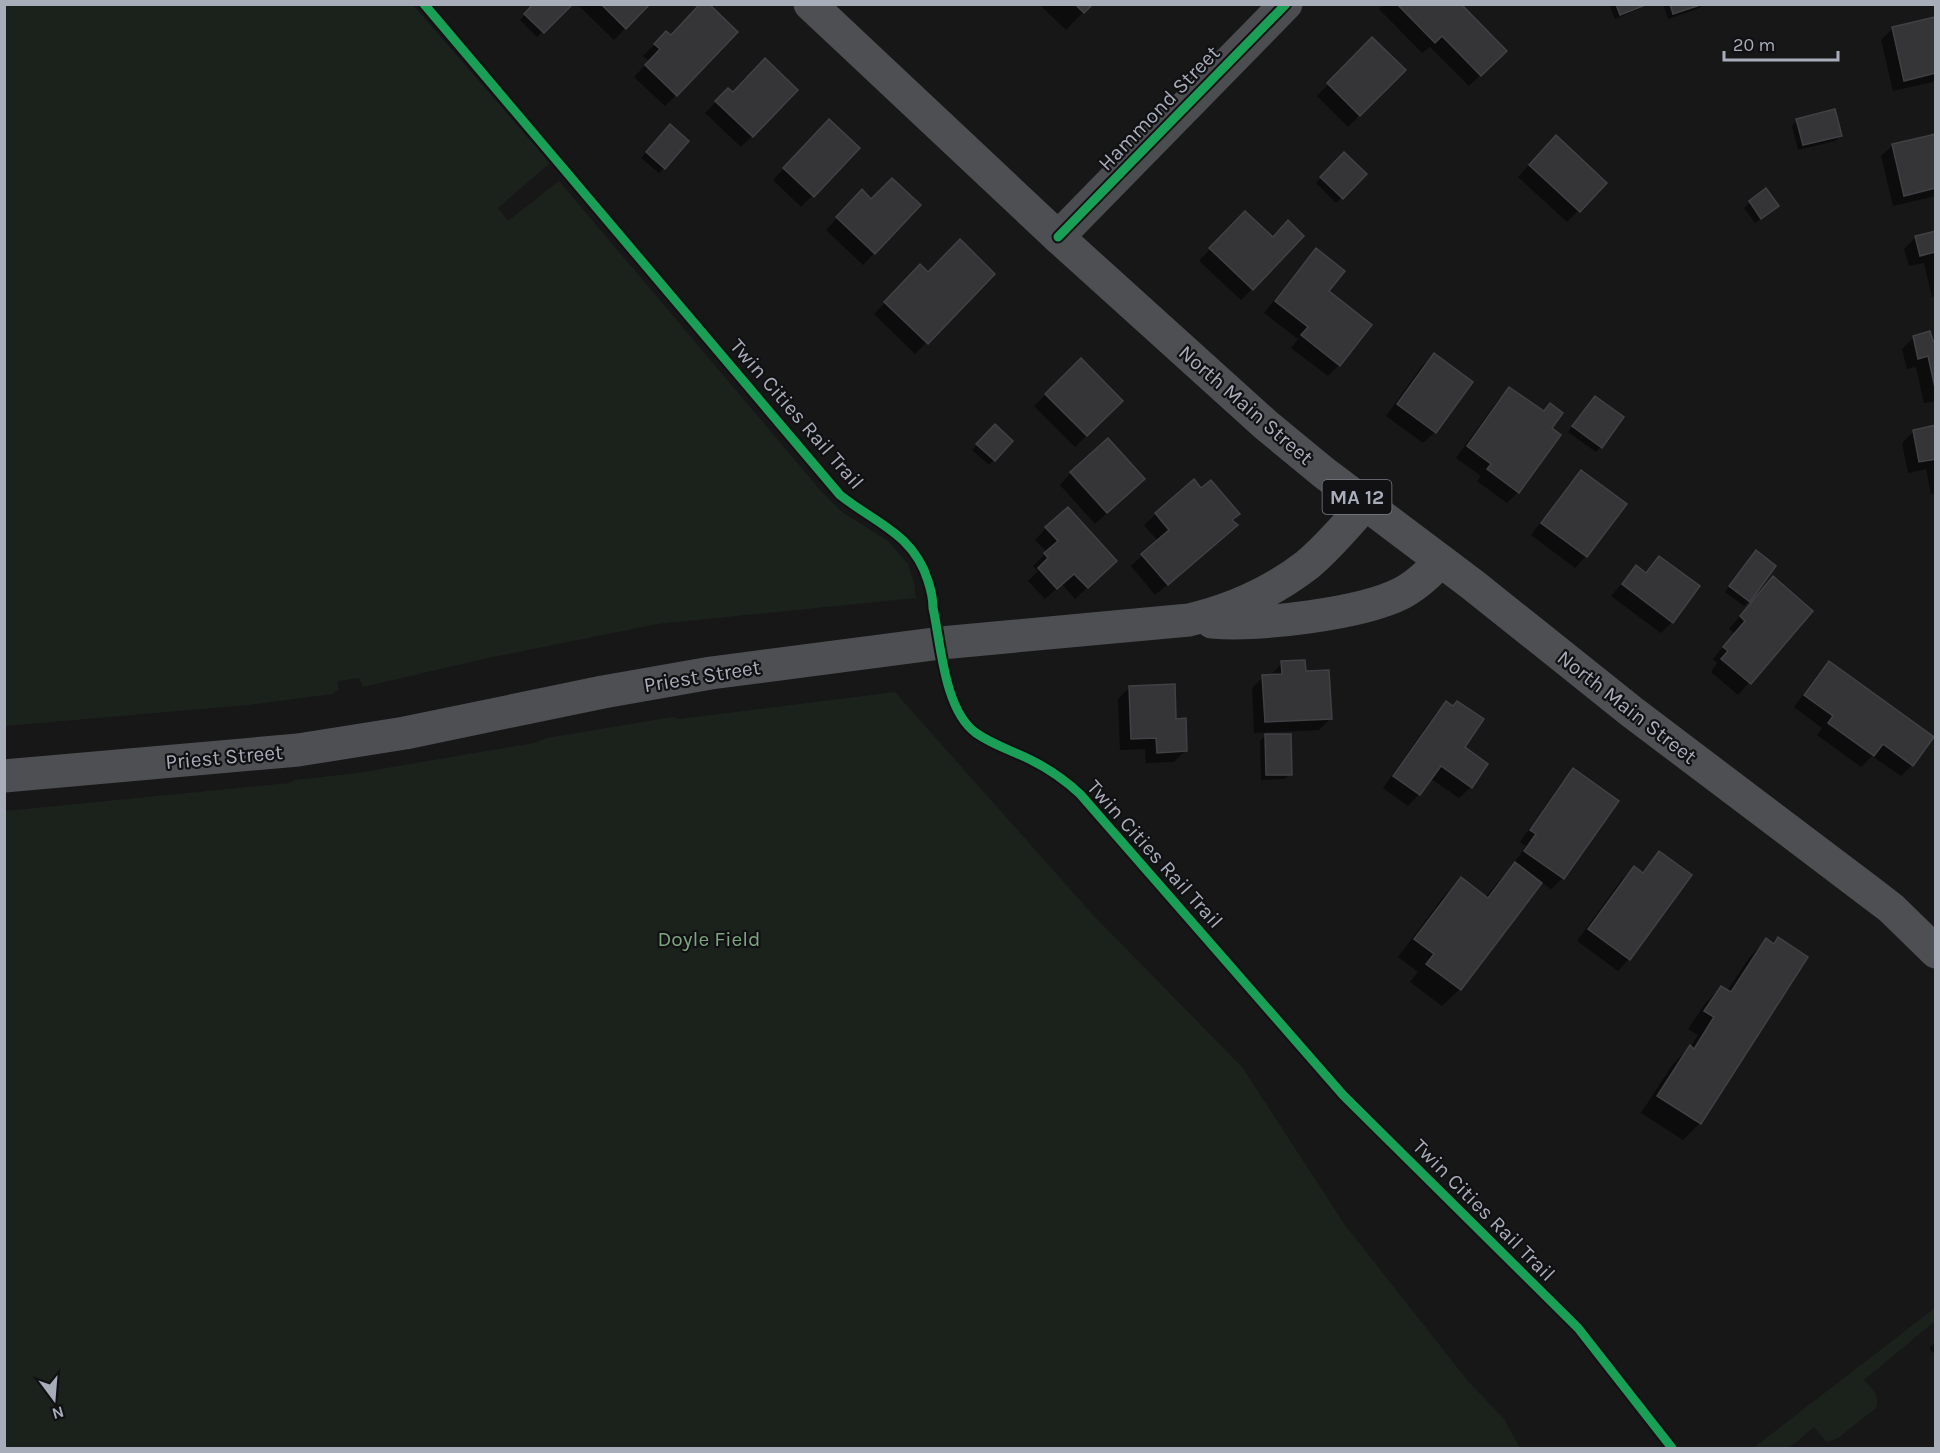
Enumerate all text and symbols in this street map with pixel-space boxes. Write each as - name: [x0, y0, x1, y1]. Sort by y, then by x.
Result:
- scale bar: [1724, 24, 1838, 62]
- text: 20 m: [1733, 34, 1775, 56]
- street label: Hammond Street: [1093, 41, 1225, 175]
- street label: Twin Cities Rail Trail: [725, 334, 869, 494]
- street label: North Main Street: [1174, 340, 1318, 470]
- road number: MA 12: [1322, 480, 1392, 514]
- street label: North Main Street: [1553, 645, 1701, 769]
- street label: Priest Street: [642, 655, 762, 697]
- street label: Priest Street: [164, 740, 284, 774]
- street label: Twin Cities Rail Trail: [1082, 775, 1228, 933]
- park label: Doyle Field: [657, 927, 761, 951]
- street label: Twin Cities Rail Trail: [1408, 1134, 1560, 1286]
- north arrow: [24, 1369, 84, 1429]
- text: N: [50, 1402, 66, 1424]

